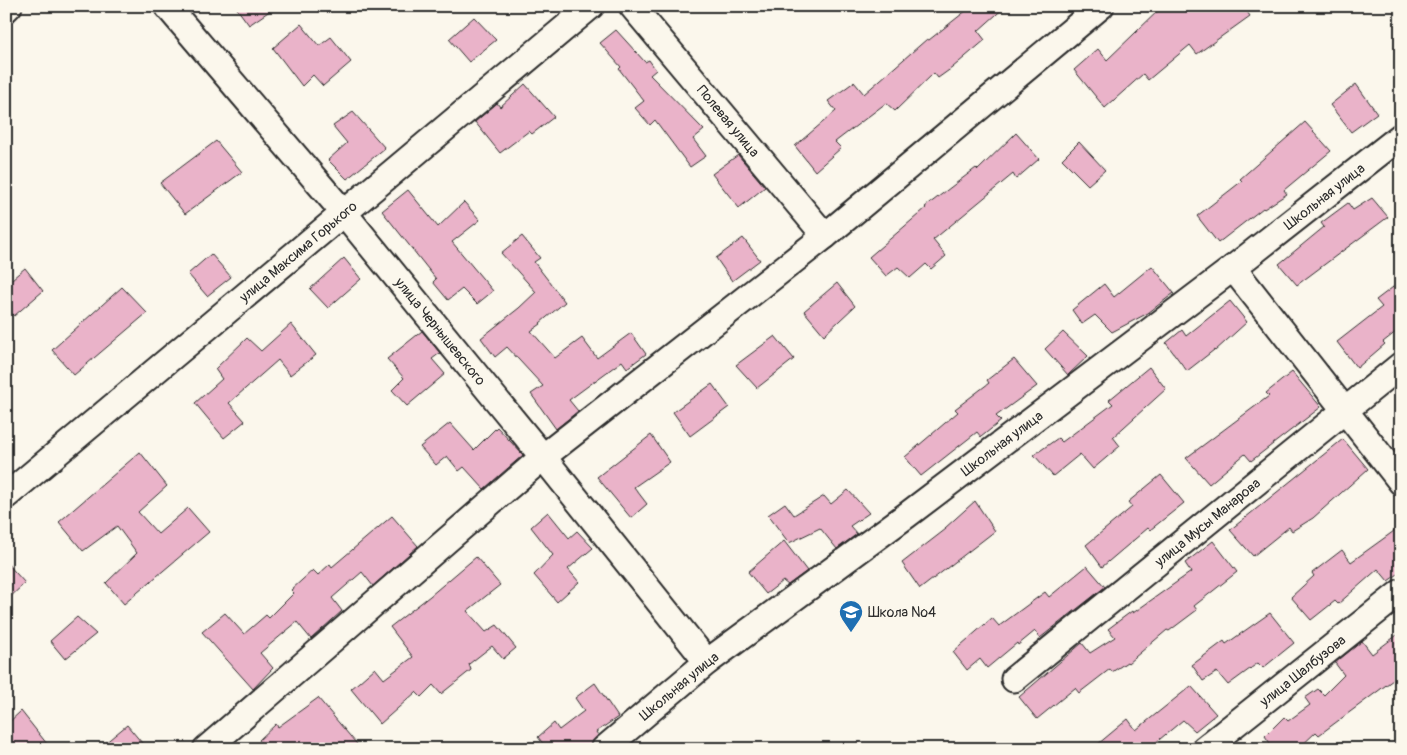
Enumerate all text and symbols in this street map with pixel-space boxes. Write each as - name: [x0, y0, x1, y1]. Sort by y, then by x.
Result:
- street label: Полевая улица: [693, 82, 763, 160]
- street label: Школьная улица: [1281, 160, 1368, 234]
- street label: улица Максима Горького: [235, 197, 361, 307]
- street label: улица Чернышевского: [391, 274, 489, 389]
- street label: Школьная улица: [958, 407, 1046, 480]
- street label: улица Мусы Манарова: [1151, 475, 1264, 571]
- school or university icon: Школа №4: [838, 599, 864, 633]
- place label: Школа №4: [868, 604, 936, 621]
- street label: улица Шалбузова: [1256, 631, 1349, 711]
- street label: Школьная улица: [636, 648, 722, 724]

